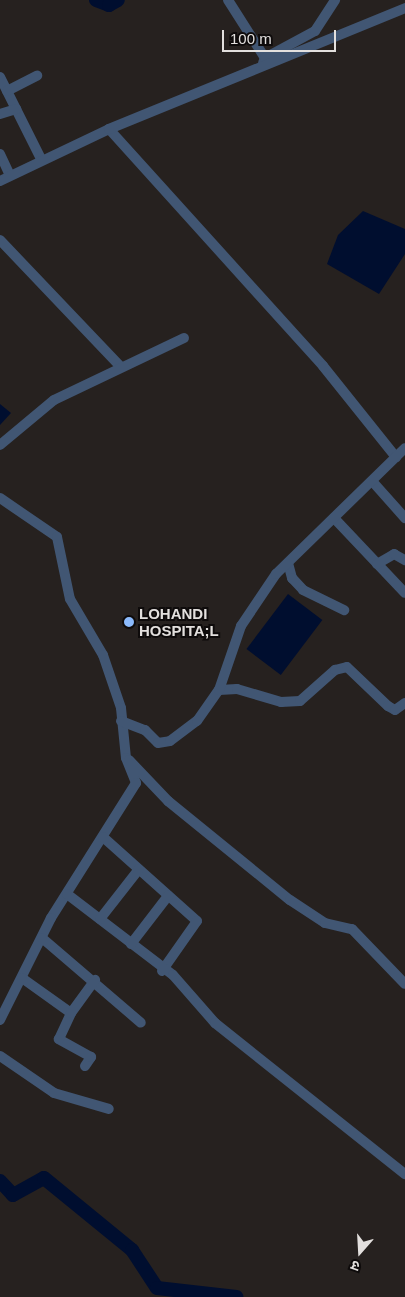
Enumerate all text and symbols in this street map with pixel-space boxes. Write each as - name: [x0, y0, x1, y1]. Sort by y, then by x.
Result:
- scale bar: [225, 20, 339, 52]
- text: 100 m: [230, 30, 272, 47]
- place label: LOHANDI HOSPITA;L: [139, 604, 219, 639]
- marker: LOHANDI HOSPITA;L: [123, 616, 135, 628]
- north arrow: [335, 1227, 385, 1277]
- text: उ: [349, 1257, 362, 1275]

